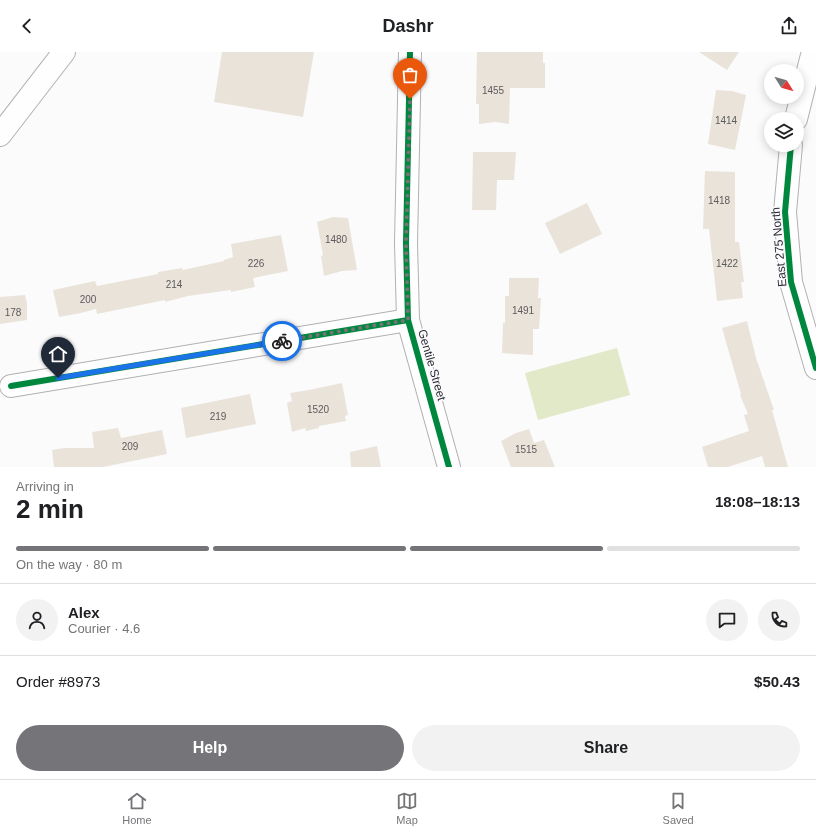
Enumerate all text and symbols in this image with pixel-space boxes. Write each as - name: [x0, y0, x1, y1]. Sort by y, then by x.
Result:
- icon: back: [16, 15, 38, 37]
- icon: share: [778, 15, 800, 37]
- text: Dashr: [382, 16, 434, 36]
- pin: [393, 58, 427, 99]
- icon: bag: [399, 64, 421, 86]
- north arrow: [764, 64, 804, 104]
- map controls: [764, 64, 804, 152]
- house number: 1455: [482, 85, 505, 96]
- button: layers: [764, 112, 804, 152]
- house number: 1414: [715, 115, 738, 126]
- house number: 1418: [708, 195, 731, 206]
- street label: East 275 North: [769, 207, 789, 287]
- house number: 1480: [325, 234, 348, 245]
- house number: 226: [248, 258, 265, 269]
- house number: 1422: [716, 258, 739, 269]
- house number: 214: [166, 279, 183, 290]
- house number: 200: [80, 294, 97, 305]
- house number: 1491: [512, 305, 535, 316]
- house number: 178: [5, 307, 22, 318]
- courier: [262, 321, 302, 361]
- street label: Gentile Street: [415, 328, 449, 403]
- icon: bike: [271, 330, 293, 352]
- pin: [41, 337, 75, 378]
- icon: home: [47, 343, 69, 365]
- house number: 1520: [307, 404, 330, 415]
- house number: 219: [210, 411, 227, 422]
- house number: 209: [122, 441, 139, 452]
- house number: 1515: [515, 444, 538, 455]
- text: Arriving in: [16, 479, 74, 494]
- text: 18:08–18:13: [715, 493, 800, 510]
- text: 2 min: [16, 494, 84, 524]
- text: On the way · 80 m: [16, 557, 122, 572]
- button: person: [16, 599, 58, 641]
- button: chat: [706, 599, 748, 641]
- button: phone: [758, 599, 800, 641]
- text: Alex: [68, 604, 100, 621]
- text: Courier · 4.6: [68, 621, 140, 636]
- text: Order #8973: [16, 673, 100, 690]
- text: $50.43: [754, 673, 800, 690]
- button: Help: [16, 725, 404, 771]
- button: Share: [412, 725, 800, 771]
- tab: Home: [122, 790, 152, 826]
- tab: Map: [396, 790, 418, 826]
- tab: Saved: [663, 790, 694, 826]

